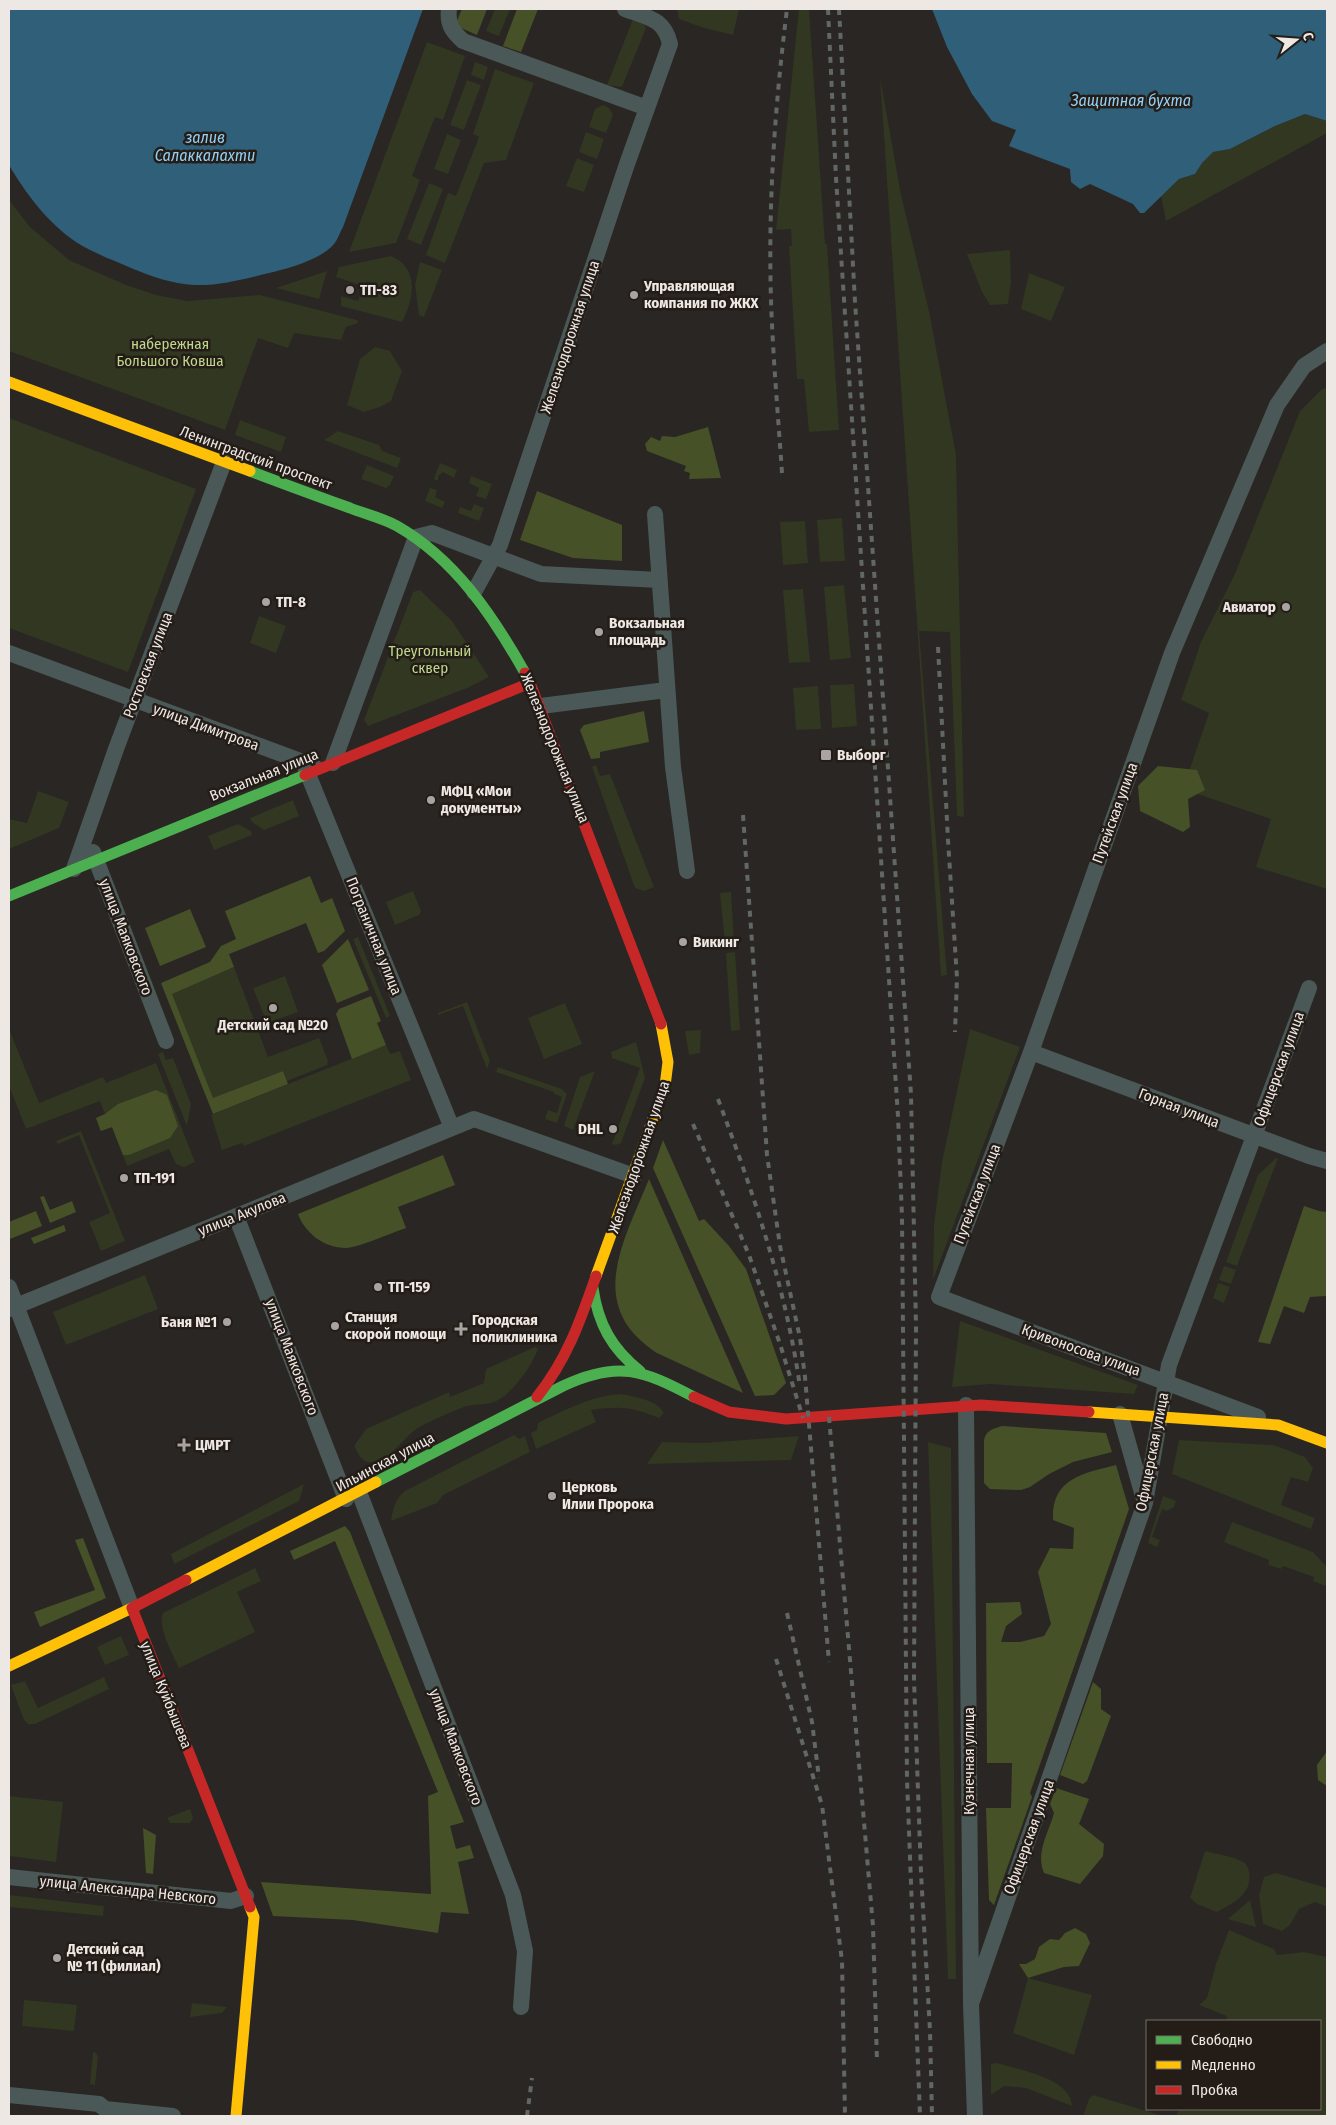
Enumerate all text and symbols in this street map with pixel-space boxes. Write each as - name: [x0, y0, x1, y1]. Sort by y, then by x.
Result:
- north arrow: [1271, 15, 1321, 65]
- text: С: [1299, 30, 1317, 43]
- water label: Защитная бухта: [1070, 91, 1191, 110]
- water label: залив Салаккалахти: [155, 128, 255, 165]
- street label: Железнодорожная улица: [537, 258, 603, 416]
- place label: Управляющая компания по ЖКХ: [643, 277, 760, 312]
- place label: ТП-83: [360, 281, 397, 299]
- marker: ТП-83: [344, 284, 356, 296]
- marker: Управляющая компания по ЖКХ: [628, 289, 640, 301]
- park label: набережная Большого Ковша: [116, 335, 224, 370]
- street label: Ленинградский проспект: [177, 422, 335, 494]
- place label: ТП-8: [276, 593, 306, 611]
- marker: ТП-8: [260, 596, 272, 608]
- place label: Авиатор: [1222, 598, 1276, 616]
- marker: Авиатор: [1280, 601, 1292, 613]
- street label: Ростовская улица: [120, 610, 176, 720]
- place label: Вокзальная площадь: [609, 614, 685, 649]
- marker: Вокзальная площадь: [593, 626, 605, 638]
- park label: Треугольный сквер: [389, 642, 471, 677]
- street label: Железнодорожная улица: [517, 670, 593, 826]
- street label: улица Димитрова: [151, 699, 261, 755]
- street label: Вокзальная улица: [207, 745, 321, 805]
- place label: Выборг: [837, 746, 886, 764]
- marker: Выборг: [819, 748, 833, 762]
- street label: Путейская улица: [1088, 760, 1142, 866]
- place label: МФЦ «Мои документы»: [440, 782, 522, 817]
- marker: МФЦ «Мои документы»: [425, 794, 437, 806]
- street label: Пограничная улица: [342, 875, 406, 997]
- street label: улица Маяковского: [95, 876, 157, 998]
- place label: Викинг: [693, 933, 739, 951]
- marker: Викинг: [677, 936, 689, 948]
- marker: Детский сад №20: [267, 1002, 279, 1014]
- street label: Офицерская улица: [1250, 1009, 1308, 1129]
- place label: Детский сад №20: [217, 1016, 328, 1034]
- street label: Железнодорожная улица: [604, 1078, 674, 1236]
- street label: Горная улица: [1136, 1084, 1222, 1132]
- place label: DHL: [578, 1120, 603, 1138]
- marker: DHL: [607, 1123, 619, 1135]
- street label: Путейская улица: [950, 1141, 1004, 1247]
- place label: ТП-191: [134, 1169, 175, 1187]
- marker: ТП-191: [118, 1172, 130, 1184]
- street label: улица Акулова: [196, 1188, 288, 1240]
- place label: ТП-159: [388, 1278, 430, 1296]
- marker: ТП-159: [372, 1281, 384, 1293]
- street label: улица Маяковского: [261, 1296, 323, 1418]
- place label: Станция скорой помощи: [345, 1308, 446, 1343]
- place label: Городская поликлиника: [472, 1311, 558, 1346]
- place label: Баня №1: [161, 1313, 217, 1331]
- marker: Баня №1: [221, 1316, 233, 1328]
- marker: Станция скорой помощи: [329, 1320, 341, 1332]
- street label: Кривоносова улица: [1019, 1320, 1143, 1380]
- marker: Городская поликлиника: [454, 1322, 468, 1336]
- street label: Офицерская улица: [1132, 1391, 1172, 1513]
- street label: Ильинская улица: [333, 1428, 437, 1496]
- place label: ЦМРТ: [195, 1436, 231, 1454]
- marker: ЦМРТ: [177, 1438, 191, 1452]
- place label: Церковь Илии Пророка: [562, 1478, 654, 1513]
- marker: Церковь Илии Пророка: [546, 1490, 558, 1502]
- street label: улица Куйбышева: [136, 1639, 196, 1751]
- street label: улица Маяковского: [425, 1686, 487, 1808]
- street label: Кузнечная улица: [960, 1707, 978, 1815]
- street label: Офицерская улица: [1000, 1777, 1058, 1897]
- street label: улица Александра Невского: [39, 1872, 217, 1908]
- place label: Детский сад № 11 (филиал): [66, 1940, 161, 1975]
- marker: Детский сад № 11 (филиал): [51, 1952, 63, 1964]
- legend: [1146, 2020, 1321, 2110]
- text: Свободно: [1191, 2031, 1253, 2049]
- text: Медленно: [1191, 2056, 1256, 2074]
- text: Пробка: [1191, 2081, 1238, 2099]

